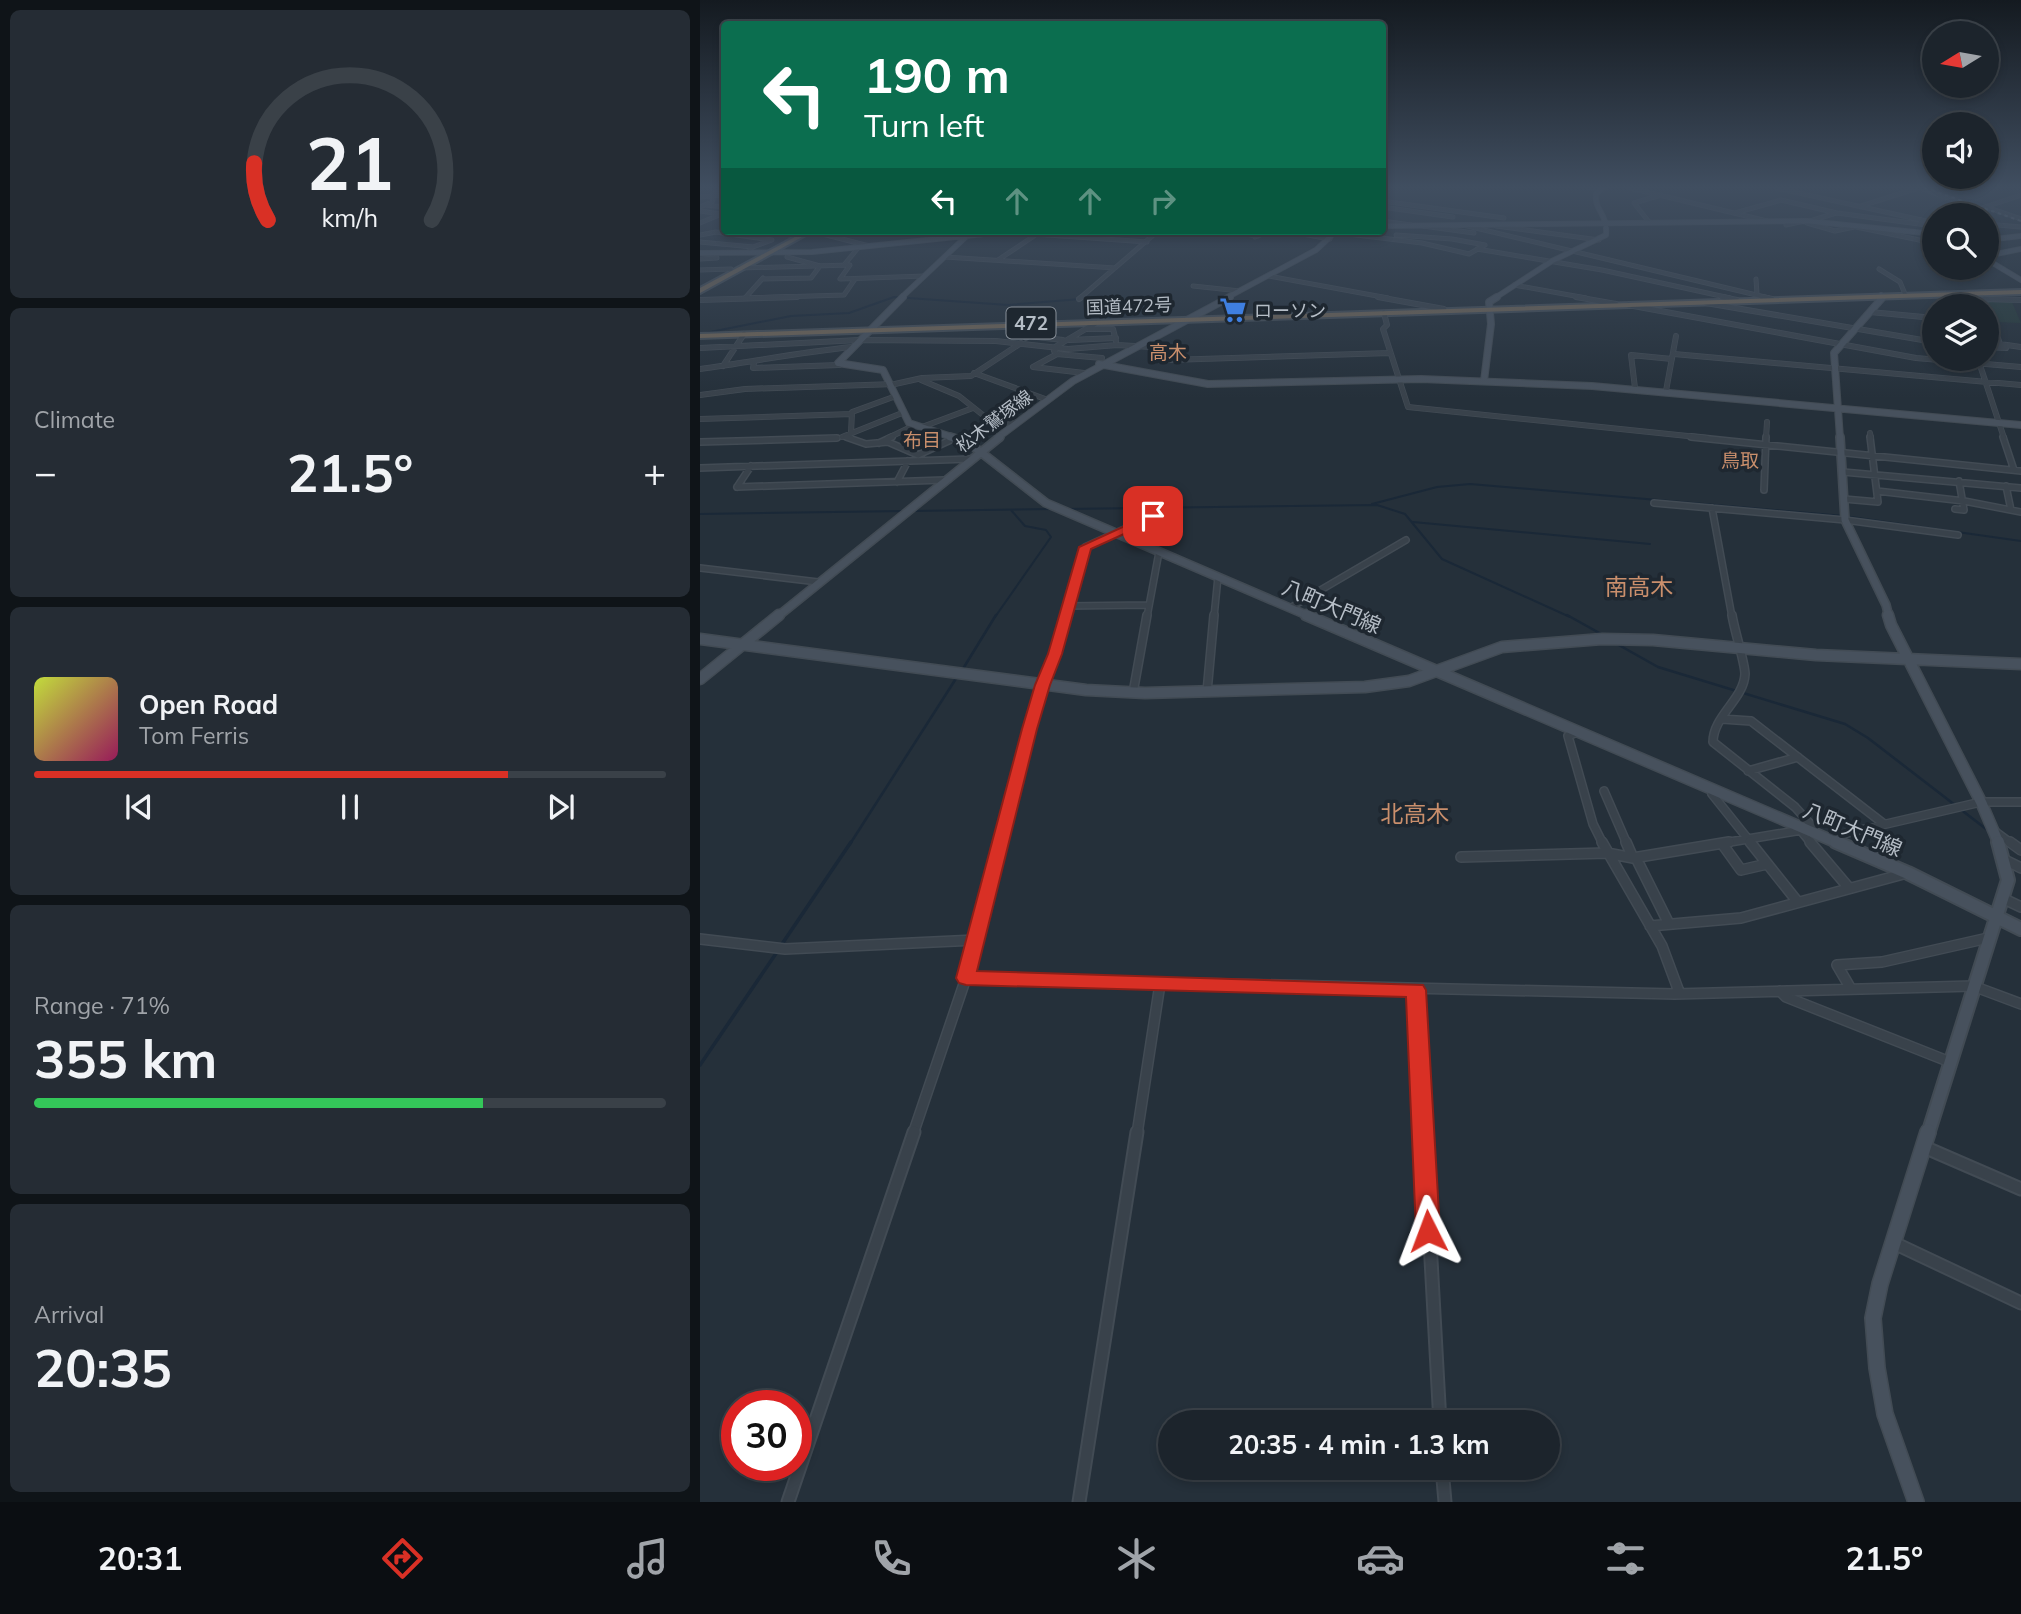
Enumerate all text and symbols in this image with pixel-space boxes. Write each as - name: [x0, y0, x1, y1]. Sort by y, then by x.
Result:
- north arrow: [1922, 21, 1998, 98]
- map controls: [1922, 21, 1999, 371]
- text: 190 m: [864, 44, 1010, 105]
- icon: left: [749, 49, 840, 140]
- text: Turn left: [864, 105, 984, 145]
- button: sound: [1922, 112, 1999, 189]
- text: 21: [306, 118, 394, 209]
- icon: left: [925, 182, 963, 220]
- icon: ahead: [998, 182, 1036, 220]
- icon: ahead: [1071, 182, 1109, 220]
- icon: right: [1144, 182, 1182, 220]
- text: km/h: [322, 202, 378, 233]
- button: search: [1922, 203, 1999, 280]
- street label: 国道472号: [1085, 293, 1173, 319]
- button: layers: [1922, 294, 1999, 371]
- supermarket icon: ローソン: [1218, 295, 1248, 325]
- place label: ローソン: [1254, 299, 1326, 322]
- road number: 472: [1006, 308, 1056, 338]
- district label: 高木: [1149, 340, 1187, 364]
- street label: 松木鷲塚線: [951, 385, 1037, 457]
- text: Climate: [34, 405, 115, 434]
- district label: 布目: [903, 428, 941, 452]
- text: 21.5°: [287, 440, 413, 505]
- text: −: [34, 448, 57, 496]
- text: +: [643, 448, 666, 496]
- district label: 鳥取: [1721, 448, 1759, 472]
- pin: [1123, 486, 1183, 546]
- icon: arrive: [1134, 497, 1172, 535]
- district label: 南高木: [1605, 572, 1674, 601]
- street label: 八町大門線: [1279, 574, 1385, 638]
- text: Open Road: [139, 688, 278, 721]
- text: Tom Ferris: [139, 721, 249, 750]
- icon: previous: [120, 788, 158, 826]
- icon: pause: [331, 788, 369, 826]
- icon: next: [542, 788, 580, 826]
- street label: 八町大門線: [1800, 797, 1906, 861]
- district label: 北高木: [1381, 799, 1450, 828]
- text: Range · 71%: [34, 991, 170, 1020]
- text: 355 km: [34, 1026, 217, 1091]
- position arrow: [1391, 1194, 1465, 1268]
- text: Arrival: [34, 1300, 104, 1329]
- text: 20:35: [34, 1335, 172, 1400]
- speed limit sign: 30: [721, 1390, 812, 1481]
- text: 20:35 · 4 min · 1.3 km: [1228, 1428, 1490, 1461]
- icon: directions: [378, 1534, 427, 1583]
- icon: music: [623, 1534, 672, 1583]
- icon: phone: [867, 1534, 916, 1583]
- icon: climate: [1112, 1534, 1161, 1583]
- icon: car: [1356, 1534, 1405, 1583]
- icon: filters: [1601, 1534, 1650, 1583]
- text: 20:31: [98, 1538, 183, 1578]
- text: 21.5°: [1845, 1538, 1923, 1578]

